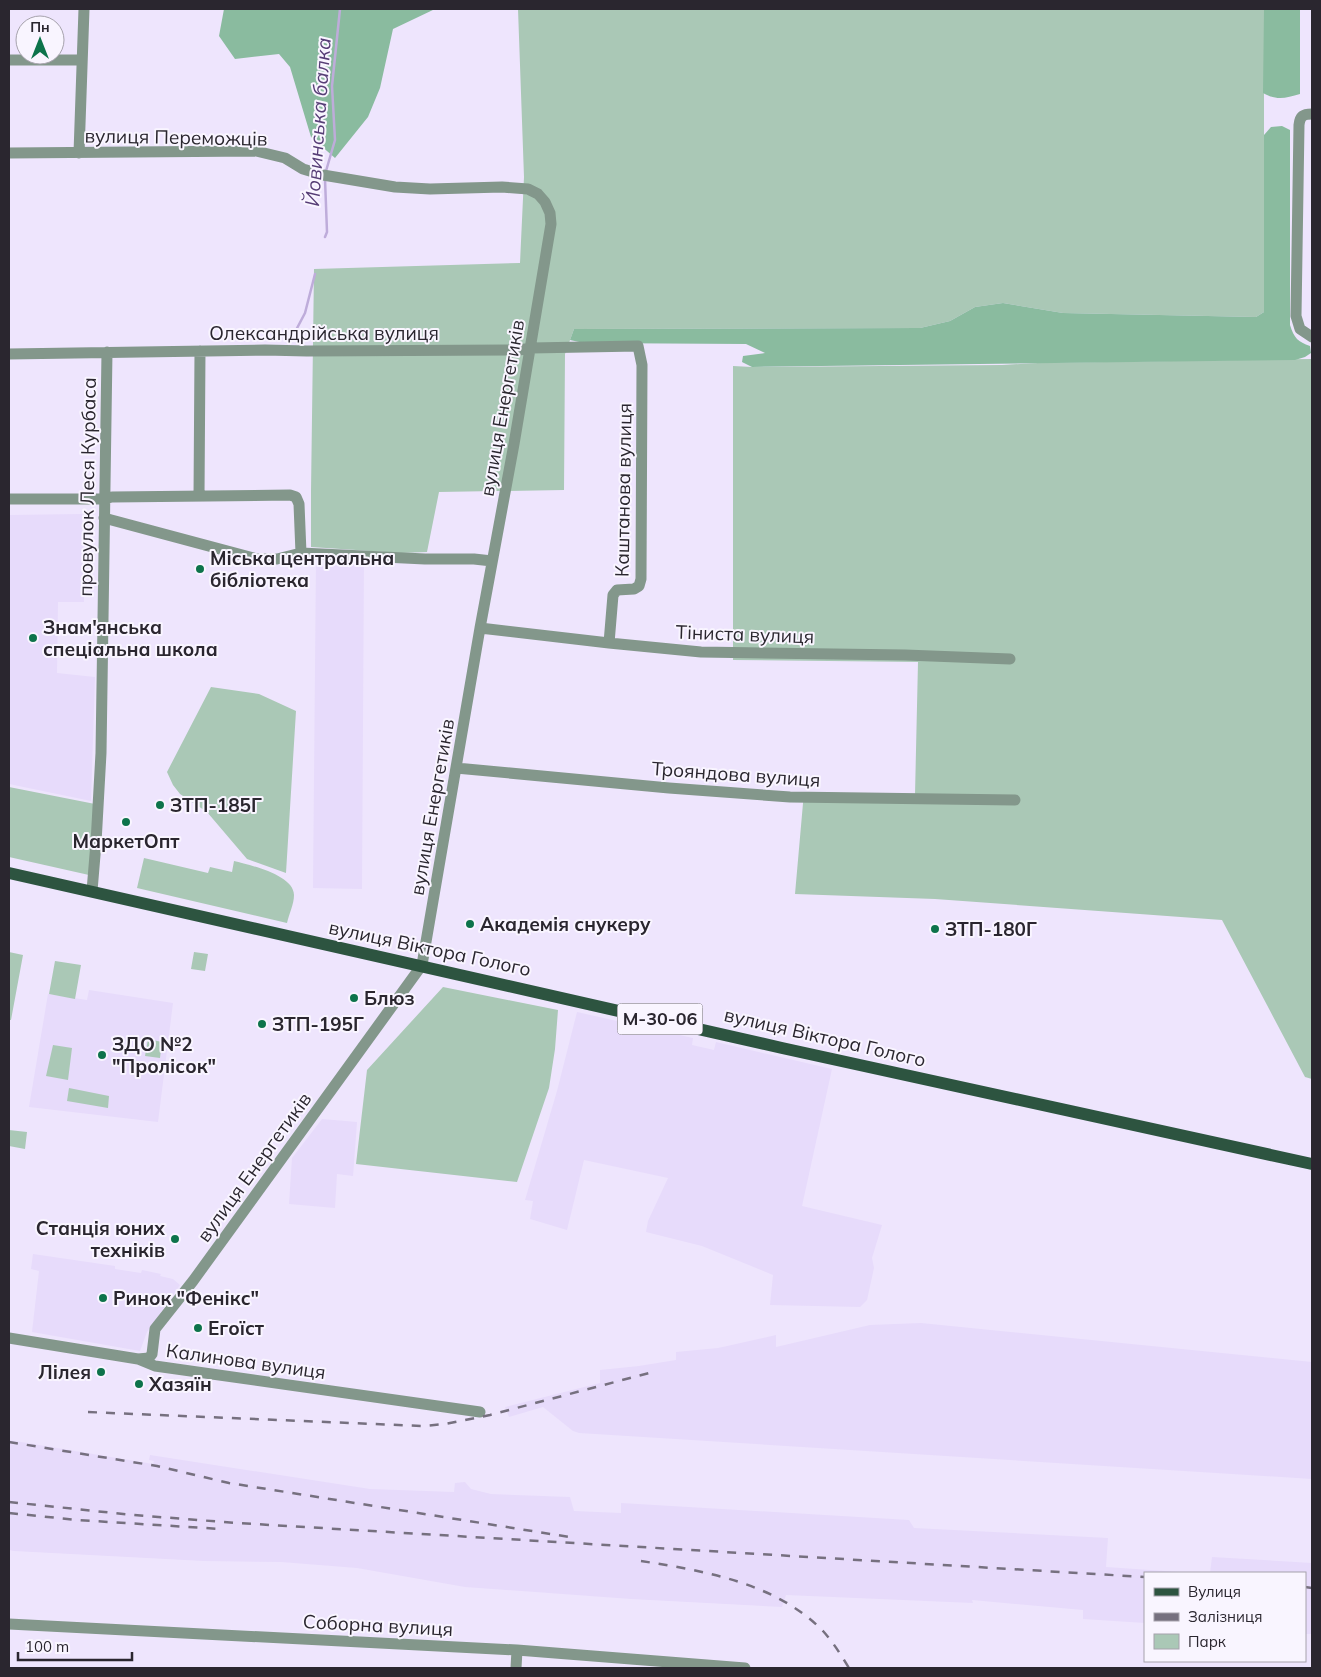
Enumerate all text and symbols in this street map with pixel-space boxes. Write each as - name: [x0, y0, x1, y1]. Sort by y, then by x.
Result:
- north arrow: [15, 15, 65, 65]
- text: Пн: [30, 18, 50, 36]
- water label: Йовинська балка: [299, 37, 336, 207]
- street label: вулиця Переможців: [84, 123, 268, 151]
- street label: вулиця Енергетиків: [475, 318, 529, 498]
- street label: Олександрійська вулиця: [209, 321, 439, 345]
- street label: провулок Леся Курбаса: [73, 377, 101, 597]
- street label: Каштанова вулиця: [609, 403, 637, 577]
- place label: Міська центральна бібліотека: [210, 546, 394, 592]
- marker: Міська центральна бібліотека: [194, 563, 206, 575]
- place label: Знам'янська спеціальна школа: [43, 615, 218, 661]
- street label: Тіниста вулиця: [675, 620, 815, 648]
- marker: Знам'янська спеціальна школа: [27, 632, 39, 644]
- street label: вулиця Енергетиків: [405, 717, 459, 897]
- street label: Трояндова вулиця: [651, 756, 821, 792]
- place label: ЗТП-185Г: [170, 793, 262, 817]
- marker: ЗТП-185Г: [154, 799, 166, 811]
- marker: МаркетОпт: [120, 816, 132, 828]
- place label: МаркетОпт: [72, 829, 180, 853]
- place label: Академія снукеру: [480, 912, 651, 936]
- street label: вулиця Віктора Голого: [327, 915, 533, 981]
- place label: ЗТП-180Г: [945, 917, 1037, 941]
- marker: Академія снукеру: [464, 918, 476, 930]
- marker: ЗТП-180Г: [929, 923, 941, 935]
- place label: Блюз: [364, 986, 415, 1010]
- marker: Блюз: [348, 992, 360, 1004]
- street label: вулиця Віктора Голого: [722, 1002, 928, 1072]
- road number: М-30-06: [618, 1004, 702, 1034]
- place label: ЗТП-195Г: [272, 1012, 364, 1036]
- marker: ЗТП-195Г: [256, 1018, 268, 1030]
- place label: ЗДО №2 "Пролісок": [112, 1032, 216, 1078]
- marker: ЗДО №2 "Пролісок": [96, 1049, 108, 1061]
- street label: вулиця Енергетиків: [192, 1088, 316, 1246]
- place label: Станція юних техніків: [36, 1216, 165, 1262]
- marker: Станція юних техніків: [169, 1233, 181, 1245]
- place label: Ринок "Фенікс": [113, 1286, 259, 1310]
- marker: Ринок "Фенікс": [97, 1292, 109, 1304]
- place label: Егоїст: [208, 1316, 265, 1340]
- marker: Егоїст: [192, 1322, 204, 1334]
- street label: Калинова вулиця: [165, 1338, 327, 1384]
- place label: Лілея: [38, 1360, 91, 1384]
- marker: Лілея: [95, 1366, 107, 1378]
- place label: Хазяїн: [148, 1372, 212, 1396]
- marker: Хазяїн: [133, 1378, 145, 1390]
- legend: [1144, 1572, 1306, 1662]
- text: Вулиця: [1188, 1582, 1241, 1601]
- text: Залізниця: [1188, 1607, 1262, 1626]
- street label: Соборна вулиця: [302, 1609, 454, 1641]
- scale bar: [18, 1630, 131, 1662]
- text: Парк: [1188, 1632, 1227, 1651]
- text: 100 m: [25, 1637, 69, 1656]

